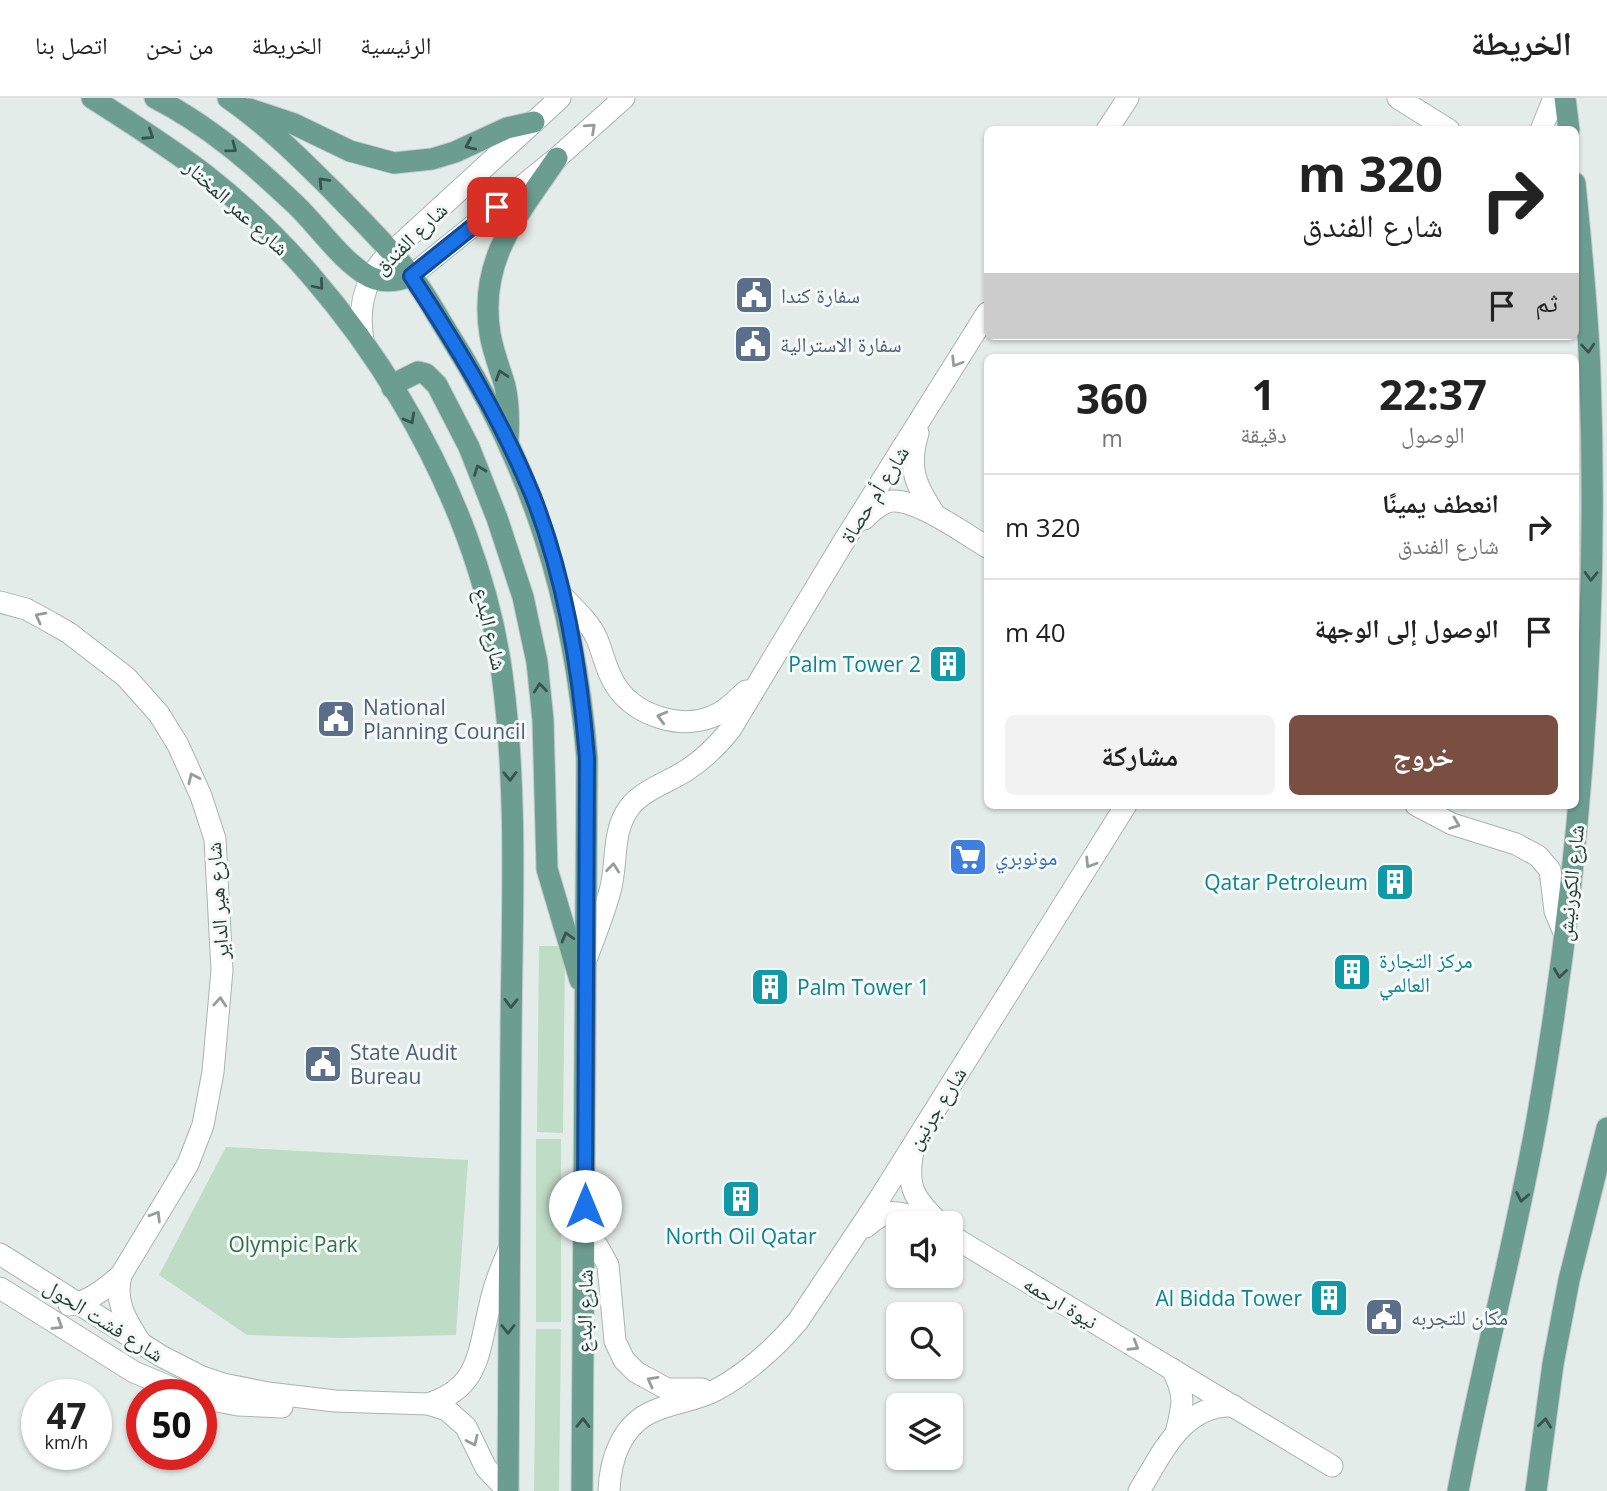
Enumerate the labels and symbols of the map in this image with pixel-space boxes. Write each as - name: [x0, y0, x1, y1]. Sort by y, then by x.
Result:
- one-way arrow: [583, 124, 596, 136]
- one-way arrow: [141, 126, 154, 139]
- one-way arrow: [465, 137, 477, 151]
- one-way arrow: [224, 140, 237, 153]
- street label: شارع عمر المختار: [178, 152, 295, 261]
- one-way arrow: [319, 177, 332, 190]
- pin: [467, 177, 527, 237]
- street label: شارع الفندق: [367, 196, 453, 280]
- public building icon: سفارة كندا: [733, 274, 775, 316]
- one-way arrow: [311, 276, 323, 289]
- place label: سفارة كندا: [781, 281, 860, 309]
- public building icon: سفارة الاسترالية: [732, 323, 774, 365]
- place label: سفارة الاسترالية: [780, 330, 902, 358]
- one-way arrow: [1581, 343, 1596, 354]
- one-way arrow: [951, 355, 964, 368]
- one-way arrow: [495, 369, 509, 382]
- one-way arrow: [402, 412, 415, 424]
- street label: شارع أم حصاة: [833, 440, 916, 548]
- one-way arrow: [473, 464, 487, 476]
- one-way arrow: [1584, 570, 1599, 581]
- street label: شارع البدع: [468, 585, 514, 673]
- one-way arrow: [35, 611, 47, 625]
- building icon: Palm Tower 2: [927, 643, 969, 685]
- place label: Palm Tower 2: [788, 650, 921, 678]
- one-way arrow: [533, 682, 548, 693]
- place label: National Planning Council: [363, 693, 526, 745]
- public building icon: National Planning Council: [315, 698, 357, 740]
- one-way arrow: [656, 711, 668, 725]
- one-way arrow: [502, 771, 518, 782]
- one-way arrow: [187, 773, 201, 785]
- one-way arrow: [1449, 816, 1461, 830]
- street label: شارع الكورنيش: [1550, 823, 1590, 943]
- supermarket icon: مونوبري: [947, 836, 989, 878]
- street label: شارع هير الداير: [199, 841, 235, 962]
- place label: مونوبري: [995, 843, 1057, 874]
- one-way arrow: [1086, 855, 1099, 868]
- building icon: Qatar Petroleum: [1374, 861, 1416, 903]
- one-way arrow: [606, 863, 621, 874]
- place label: Qatar Petroleum: [1204, 868, 1368, 896]
- one-way arrow: [561, 931, 576, 943]
- place label: مركز التجارة العالمي: [1379, 946, 1473, 1001]
- building icon: مركز التجارة العالمي: [1331, 951, 1373, 993]
- building icon: Palm Tower 1: [749, 966, 791, 1008]
- one-way arrow: [1552, 967, 1567, 979]
- place label: Palm Tower 1: [797, 973, 930, 1001]
- one-way arrow: [212, 996, 227, 1007]
- one-way arrow: [503, 999, 519, 1009]
- place label: State Audit Bureau: [350, 1038, 457, 1090]
- public building icon: State Audit Bureau: [302, 1043, 344, 1085]
- street label: شارع جرنين: [900, 1061, 972, 1155]
- position arrow: [548, 1169, 622, 1243]
- building icon: North Oil Qatar: [720, 1178, 762, 1220]
- one-way arrow: [1516, 1191, 1531, 1203]
- one-way arrow: [148, 1211, 161, 1224]
- place label: North Oil Qatar: [666, 1222, 817, 1250]
- park label: Olympic Park: [228, 1230, 358, 1258]
- street label: شارع البدع: [569, 1269, 599, 1353]
- street label: نيوة ارحمه: [1019, 1269, 1103, 1335]
- street label: شارع فشت الحول: [39, 1272, 169, 1368]
- building icon: Al Bidda Tower: [1308, 1277, 1350, 1319]
- place label: Al Bidda Tower: [1155, 1284, 1302, 1312]
- public building icon: مكان للتجربه: [1363, 1296, 1405, 1338]
- place label: مكان للتجربه: [1411, 1303, 1508, 1331]
- one-way arrow: [50, 1316, 63, 1329]
- one-way arrow: [500, 1324, 516, 1334]
- one-way arrow: [1127, 1338, 1140, 1351]
- one-way arrow: [647, 1376, 660, 1390]
- speed limit sign: 50: [126, 1379, 217, 1470]
- one-way arrow: [575, 1417, 591, 1428]
- one-way arrow: [1538, 1418, 1553, 1429]
- one-way arrow: [465, 1434, 479, 1446]

